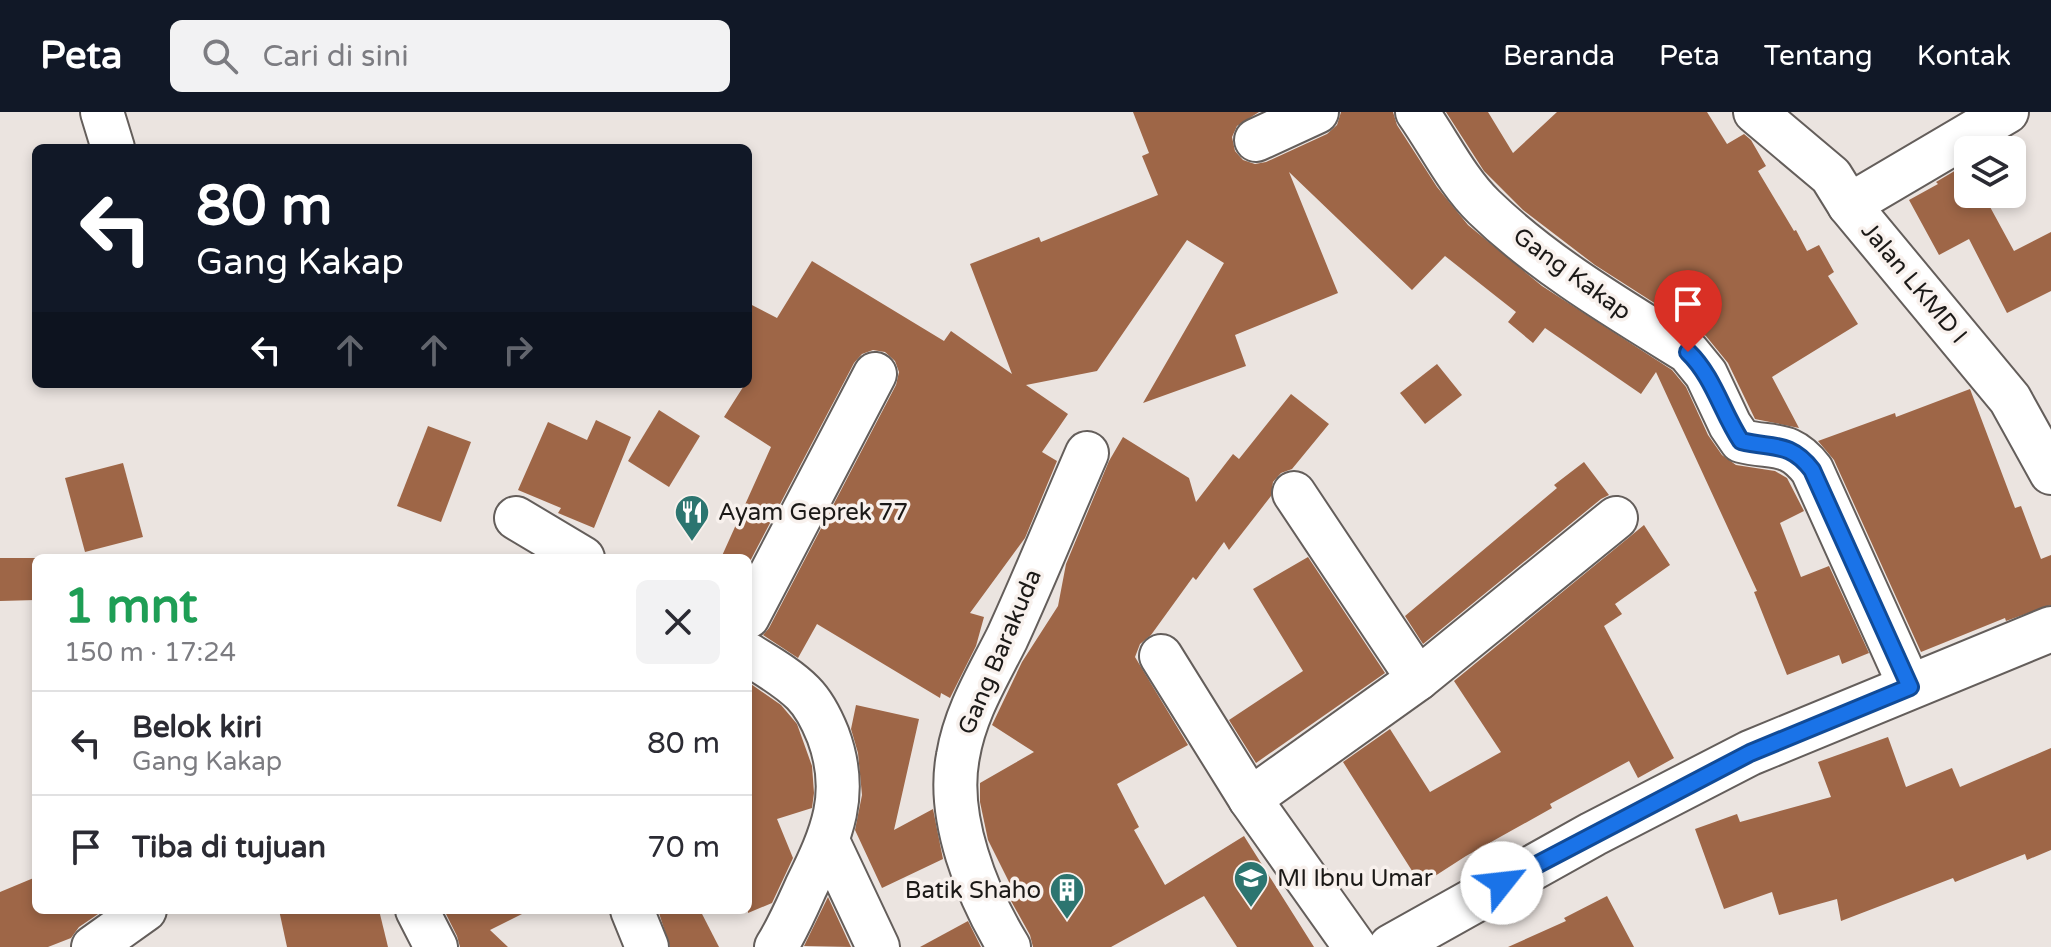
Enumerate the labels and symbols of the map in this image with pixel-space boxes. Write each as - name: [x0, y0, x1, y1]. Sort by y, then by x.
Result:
- street label: Jalan LKMD I: [1855, 217, 1973, 349]
- street label: Gang Kakap: [1507, 222, 1637, 326]
- pin: [1654, 270, 1722, 352]
- restaurant icon: Ayam Geprek 77: [673, 493, 711, 543]
- place label: Ayam Geprek 77: [718, 498, 908, 527]
- street label: Gang Barakuda: [952, 565, 1048, 739]
- position arrow: [1460, 841, 1544, 925]
- school or university icon: MI Ibnu Umar: [1232, 859, 1270, 909]
- place label: MI Ibnu Umar: [1277, 864, 1434, 893]
- building icon: Batik Shaho: [1048, 871, 1086, 921]
- place label: Batik Shaho: [905, 876, 1041, 905]

